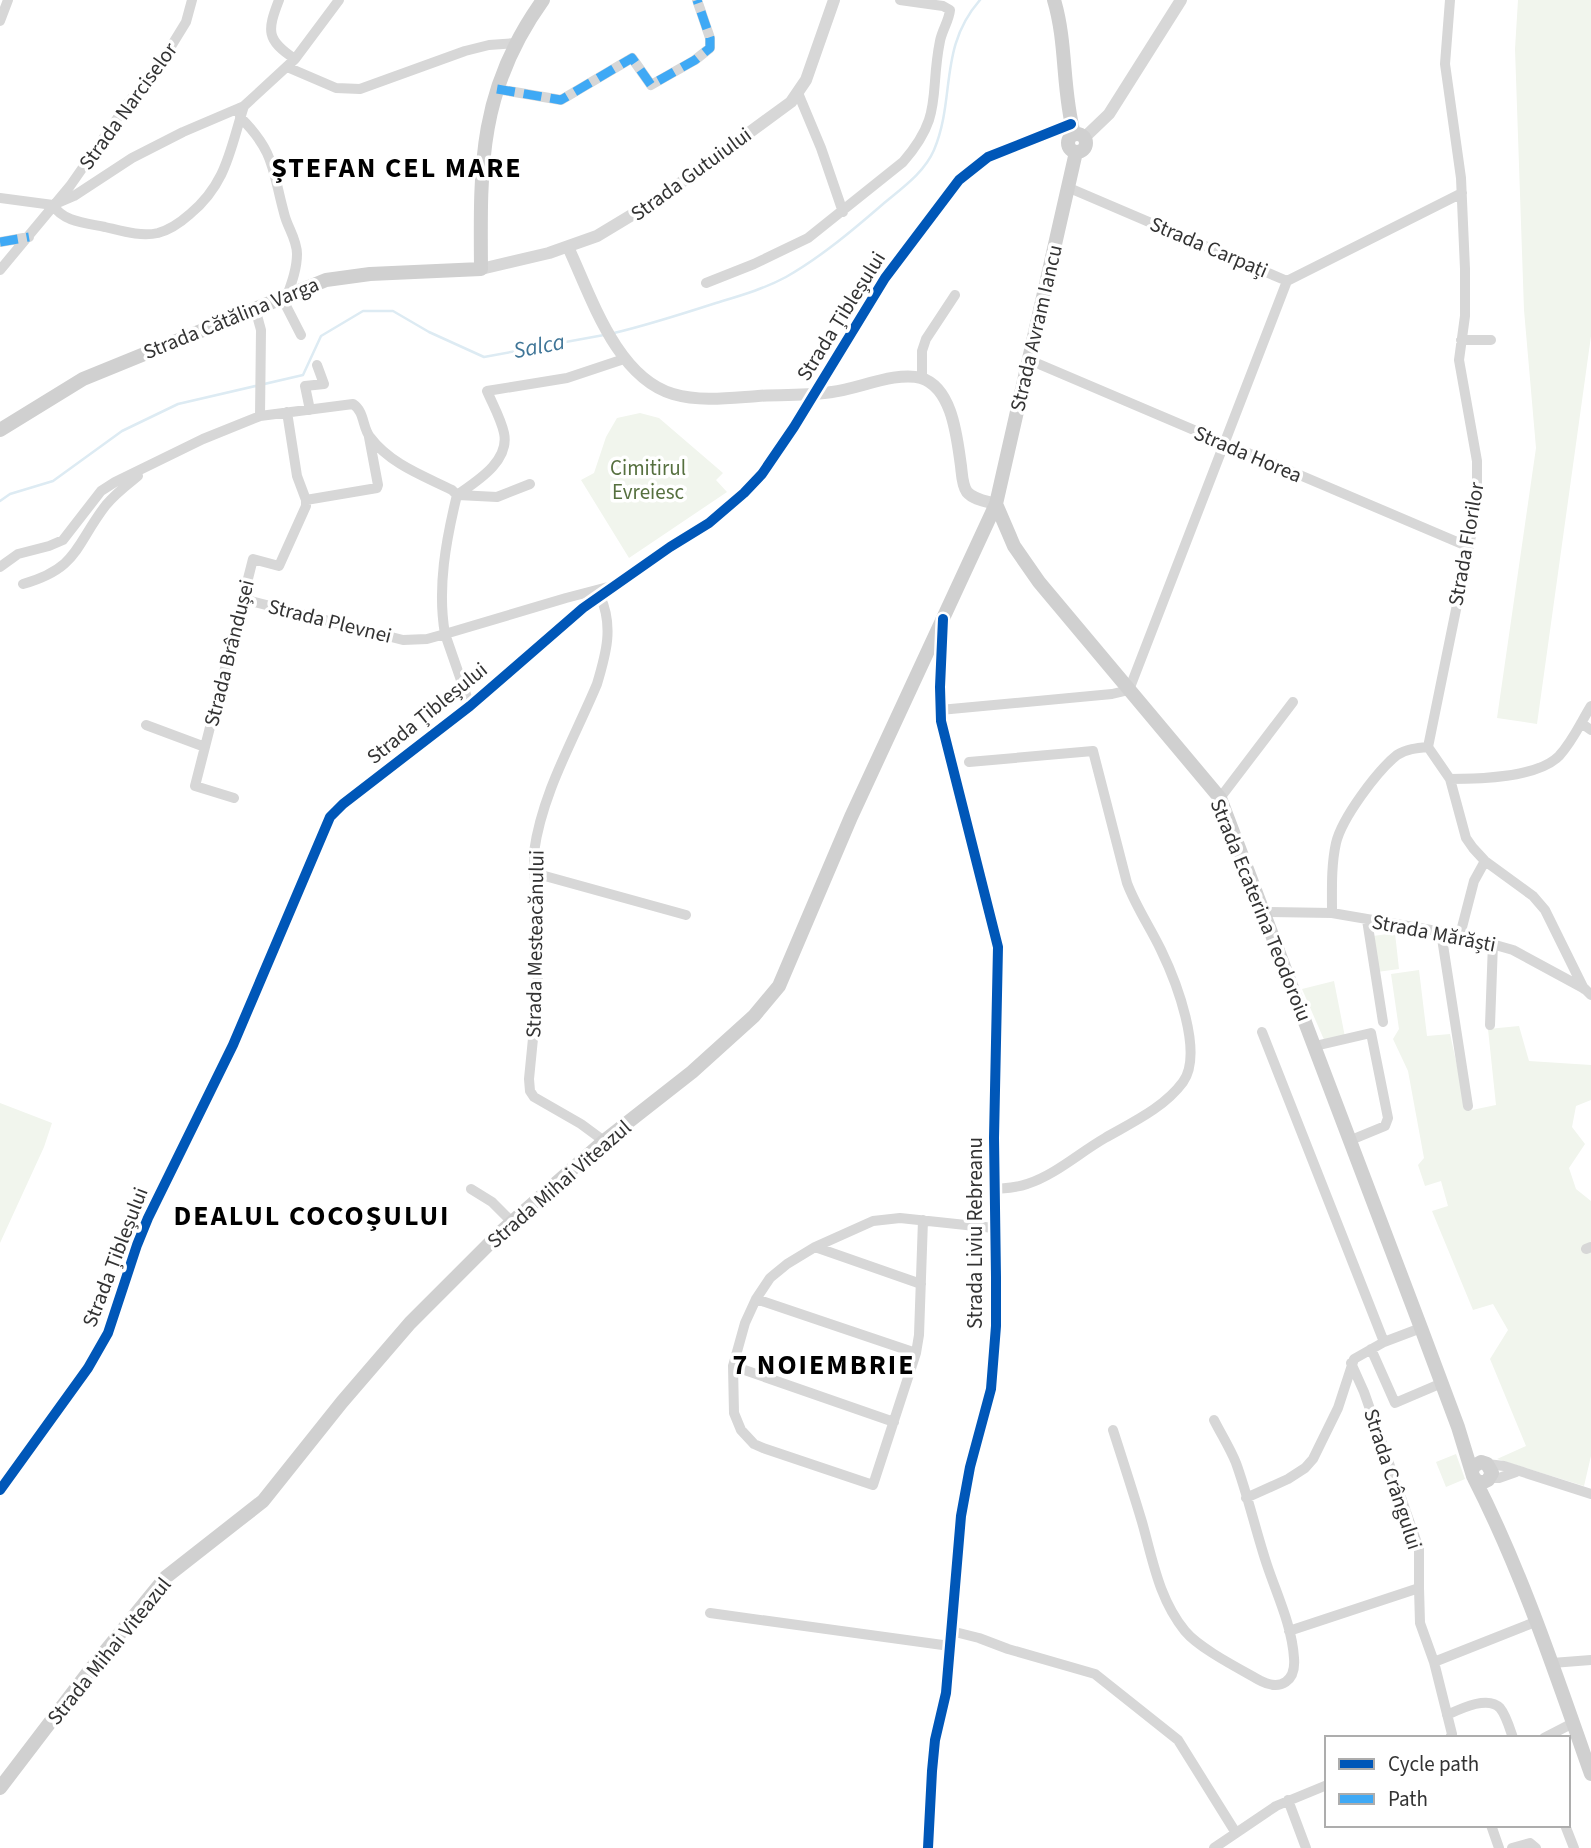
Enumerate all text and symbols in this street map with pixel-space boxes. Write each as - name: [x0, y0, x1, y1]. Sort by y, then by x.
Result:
- street label: Strada Narciselor: [72, 36, 185, 176]
- street label: Strada Gutuiului: [624, 120, 758, 228]
- district label: ȘTEFAN CEL MARE: [271, 148, 523, 188]
- street label: Strada Carpați: [1145, 209, 1273, 285]
- street label: Strada Avram Iancu: [1002, 242, 1070, 414]
- street label: Strada Țibleșului: [789, 245, 893, 387]
- street label: Strada Cătălina Varga: [139, 269, 323, 367]
- water label: Salca: [510, 325, 568, 367]
- street label: Strada Horea: [1189, 418, 1307, 490]
- park label: Cimitirul Evreiesc: [610, 453, 686, 507]
- street label: Strada Florilor: [1440, 479, 1492, 608]
- street label: Strada Brândușei: [196, 576, 262, 730]
- street label: Strada Plevnei: [265, 591, 395, 651]
- street label: Strada Țibleșului: [360, 655, 494, 771]
- street label: Strada Ecaterina Teodoroiu: [1203, 794, 1319, 1026]
- street label: Strada Mesteacănului: [518, 850, 552, 1038]
- street label: Strada Mărăști: [1370, 906, 1498, 960]
- street label: Strada Mihai Viteazul: [480, 1113, 638, 1255]
- street label: Strada Liviu Rebreanu: [960, 1137, 990, 1329]
- street label: Strada Țibleșului: [75, 1183, 155, 1331]
- district label: DEALUL COCOȘULUI: [174, 1196, 450, 1236]
- district label: 7 NOIEMBRIE: [732, 1345, 916, 1385]
- street label: Strada Crângului: [1356, 1405, 1430, 1553]
- street label: Strada Mihai Viteazul: [40, 1571, 178, 1731]
- legend: [1325, 1736, 1570, 1827]
- text: Cycle path: [1388, 1749, 1479, 1779]
- text: Path: [1388, 1784, 1428, 1814]

